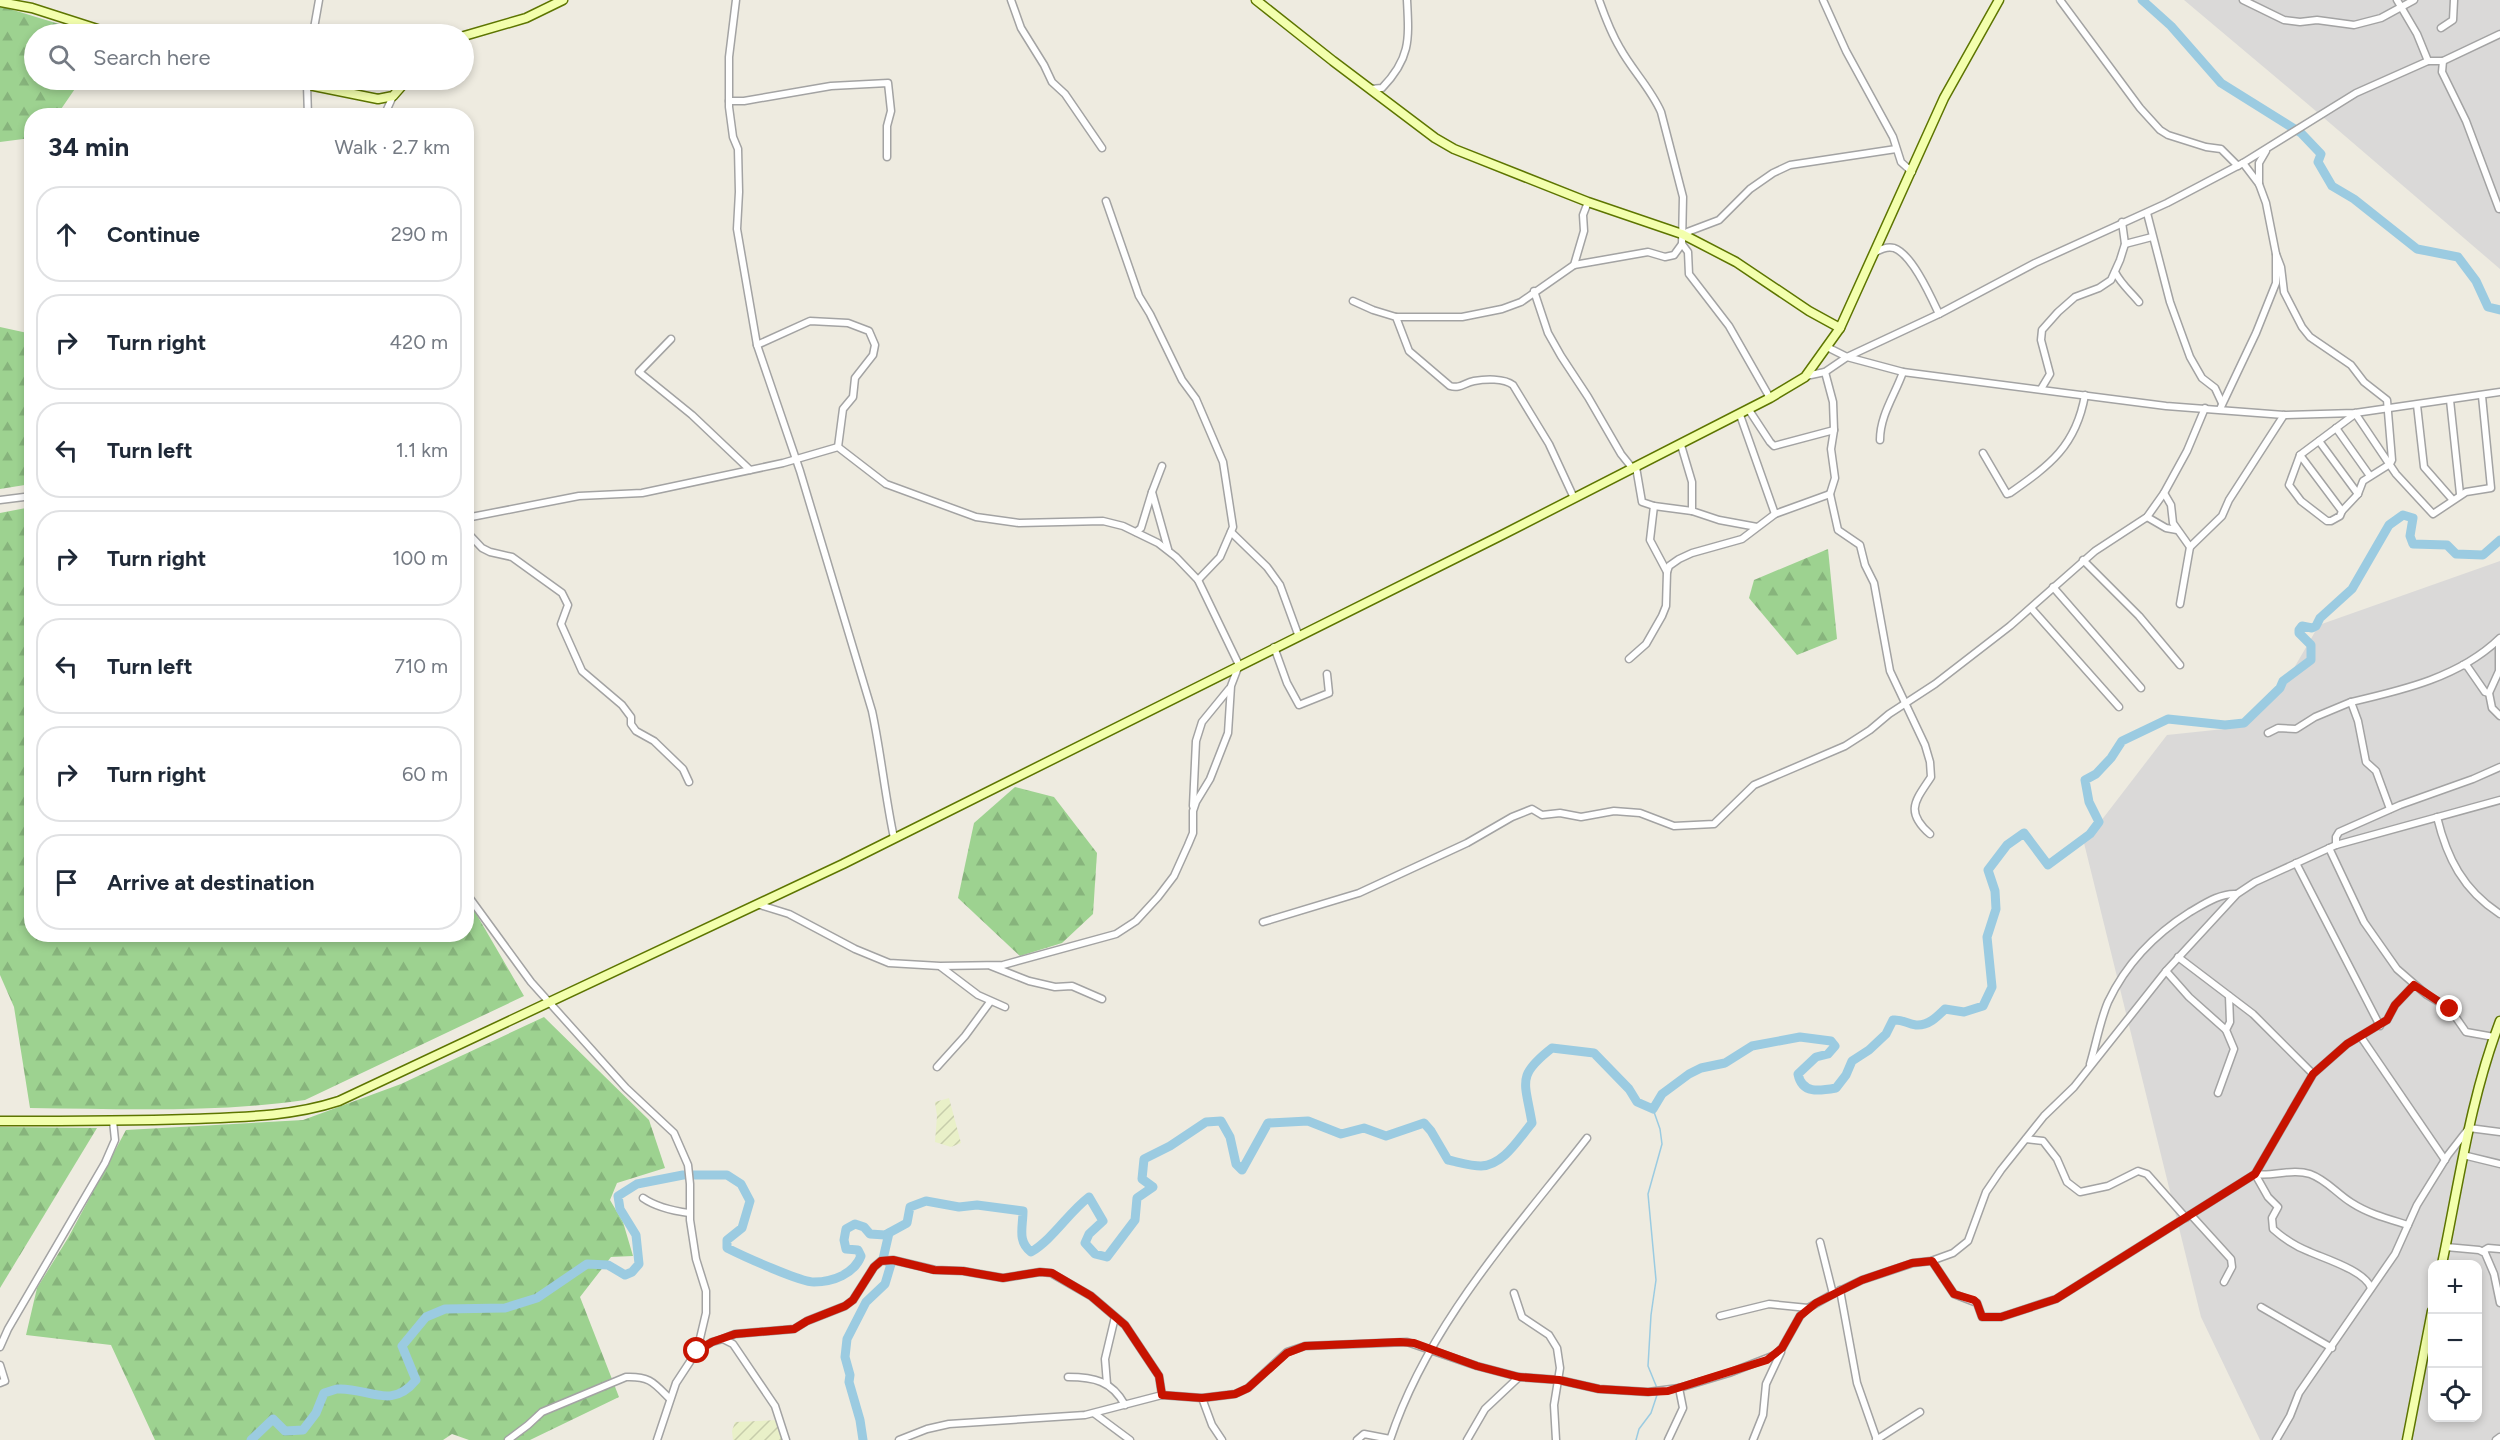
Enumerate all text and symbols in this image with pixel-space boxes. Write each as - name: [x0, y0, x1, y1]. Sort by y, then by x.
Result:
- search box: [24, 24, 474, 90]
- icon: search: [45, 41, 78, 74]
- text: Search here: [93, 44, 211, 71]
- text: 34 min: [48, 131, 129, 163]
- text: Walk · 2.7 km: [335, 135, 450, 159]
- icon: ahead: [50, 218, 83, 251]
- text: Continue: [107, 221, 200, 248]
- text: 290 m: [391, 222, 448, 246]
- icon: right: [50, 326, 83, 359]
- text: Turn right: [107, 329, 206, 356]
- text: 420 m: [390, 330, 448, 354]
- icon: left: [50, 434, 83, 467]
- text: Turn left: [107, 437, 193, 464]
- text: 1.1 km: [396, 438, 448, 462]
- icon: right: [50, 542, 83, 575]
- text: Turn right: [107, 545, 206, 572]
- text: 100 m: [392, 546, 448, 570]
- icon: left: [50, 650, 83, 683]
- text: Turn left: [107, 653, 193, 680]
- text: 710 m: [394, 654, 448, 678]
- icon: right: [50, 758, 83, 791]
- text: Turn right: [107, 761, 206, 788]
- text: 60 m: [402, 762, 448, 786]
- icon: arrive: [50, 866, 83, 899]
- text: Arrive at destination: [107, 869, 315, 896]
- route end: [2436, 995, 2462, 1021]
- map controls: [2428, 1260, 2482, 1422]
- button: +: [2428, 1260, 2482, 1314]
- button: −: [2428, 1314, 2482, 1368]
- route start: [683, 1337, 709, 1363]
- button: locate: [2428, 1368, 2482, 1422]

